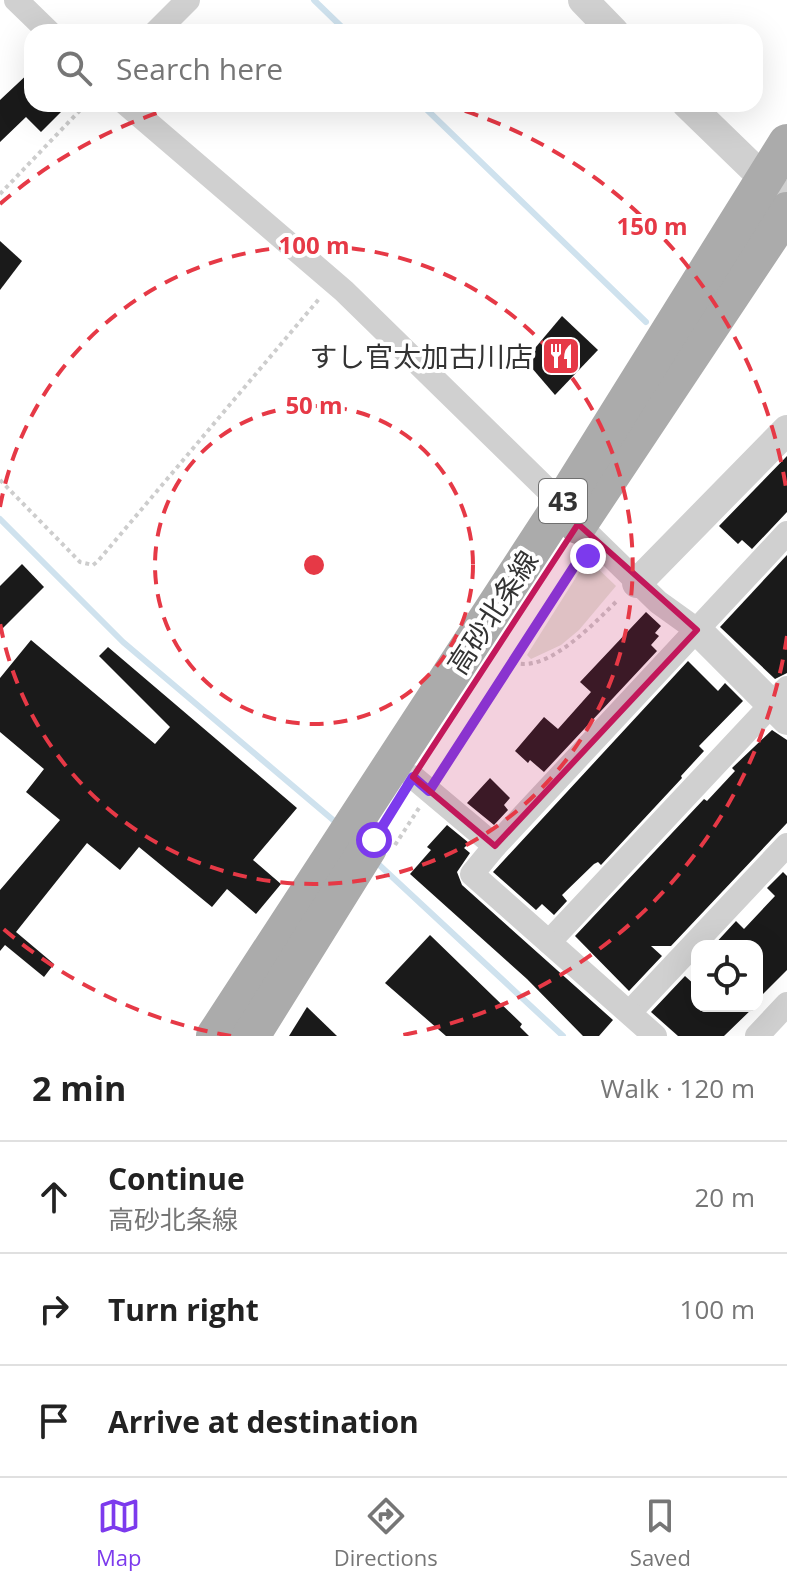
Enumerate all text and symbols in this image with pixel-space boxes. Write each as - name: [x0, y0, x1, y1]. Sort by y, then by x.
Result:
- search box: [24, 24, 763, 112]
- icon: search: [52, 46, 96, 90]
- text: Search here: [116, 48, 283, 89]
- text: 150 m: [617, 209, 687, 242]
- text: 100 m: [279, 228, 349, 261]
- restaurant icon: すし官太加古川店: [540, 335, 582, 377]
- place label: すし官太加古川店: [309, 337, 533, 375]
- text: 50 m: [285, 388, 343, 421]
- road number: 43: [539, 479, 587, 523]
- route end: [570, 538, 606, 574]
- street label: 高砂北条線: [438, 543, 546, 681]
- centre of rings: [300, 551, 328, 579]
- route start: [356, 822, 392, 858]
- map controls: [691, 940, 763, 1012]
- button: locate: [691, 940, 763, 1012]
- text: 2 min: [32, 1065, 126, 1111]
- text: Walk · 120 m: [601, 1070, 755, 1106]
- text: Continue: [108, 1158, 245, 1199]
- icon: ahead: [32, 1175, 76, 1219]
- text: 20 m: [694, 1179, 755, 1215]
- text: 高砂北条線: [108, 1201, 238, 1237]
- icon: right: [32, 1287, 76, 1331]
- text: Turn right: [108, 1289, 259, 1330]
- text: 100 m: [680, 1291, 755, 1327]
- icon: arrive: [32, 1399, 76, 1443]
- text: Arrive at destination: [108, 1401, 419, 1442]
- tab: Map: [96, 1494, 142, 1572]
- tab: Directions: [334, 1494, 438, 1572]
- tab: Saved: [630, 1494, 691, 1572]

